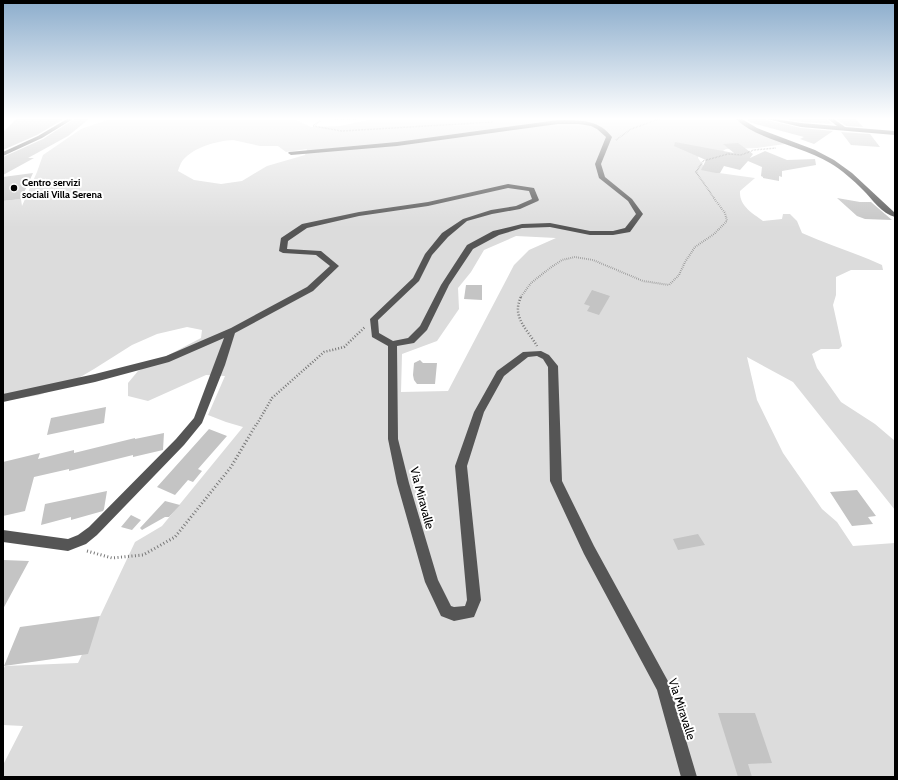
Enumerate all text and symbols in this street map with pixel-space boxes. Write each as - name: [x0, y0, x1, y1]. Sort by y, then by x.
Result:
- place label: Centro servizi sociali Villa Serena: [22, 176, 102, 201]
- marker: Centro servizi sociali Villa Serena: [9, 183, 19, 193]
- street label: Via Miravalle: [407, 465, 438, 531]
- street label: Via Miravalle: [666, 676, 699, 741]

